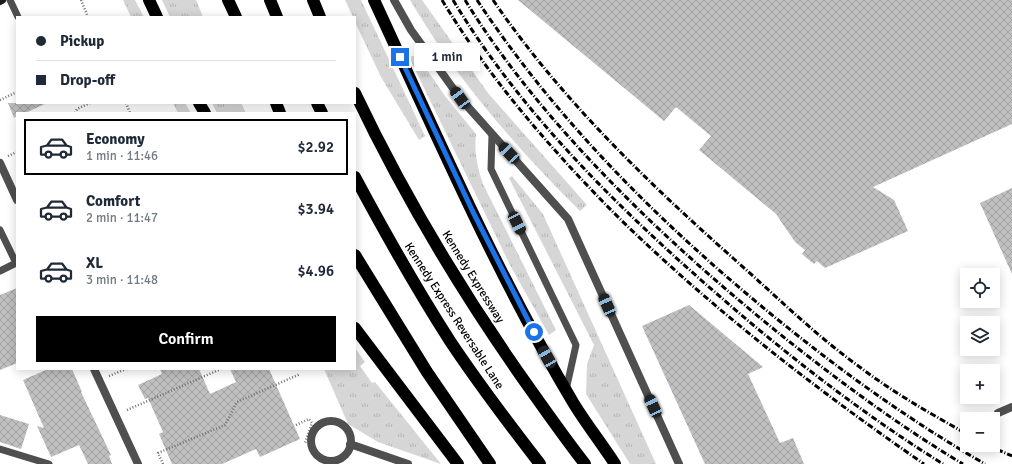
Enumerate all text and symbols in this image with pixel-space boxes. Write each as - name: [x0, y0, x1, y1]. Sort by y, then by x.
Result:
- text: Pickup: [60, 32, 104, 50]
- callout: 1 min: [414, 43, 480, 71]
- route end: [391, 48, 409, 66]
- text: 1 min: [431, 49, 463, 65]
- text: Drop-off: [60, 71, 115, 89]
- car: [448, 85, 472, 111]
- icon: car: [38, 129, 74, 165]
- text: Economy: [86, 130, 145, 148]
- text: $2.92: [297, 138, 334, 156]
- car: [496, 140, 522, 166]
- text: 1 min · 11:46: [86, 148, 158, 164]
- icon: car: [38, 191, 74, 227]
- text: Comfort: [86, 192, 140, 210]
- text: $3.94: [297, 200, 334, 218]
- text: 2 min · 11:47: [86, 210, 158, 226]
- car: [506, 210, 528, 236]
- street label: Kennedy Expressway: [439, 228, 508, 326]
- street label: Kennedy Express Reversable Lane: [401, 240, 507, 392]
- icon: car: [38, 253, 74, 289]
- text: XL: [86, 254, 103, 272]
- text: $4.96: [297, 262, 334, 280]
- map controls: [960, 268, 1000, 452]
- button: locate: [960, 268, 1000, 308]
- text: 3 min · 11:48: [86, 272, 158, 288]
- car: [597, 292, 617, 318]
- button: Confirm: [36, 316, 336, 362]
- button: layers: [960, 316, 1000, 356]
- route start: [525, 323, 543, 341]
- car: [536, 344, 558, 370]
- button: +: [960, 364, 1000, 404]
- car: [642, 393, 664, 419]
- button: −: [960, 412, 1000, 452]

